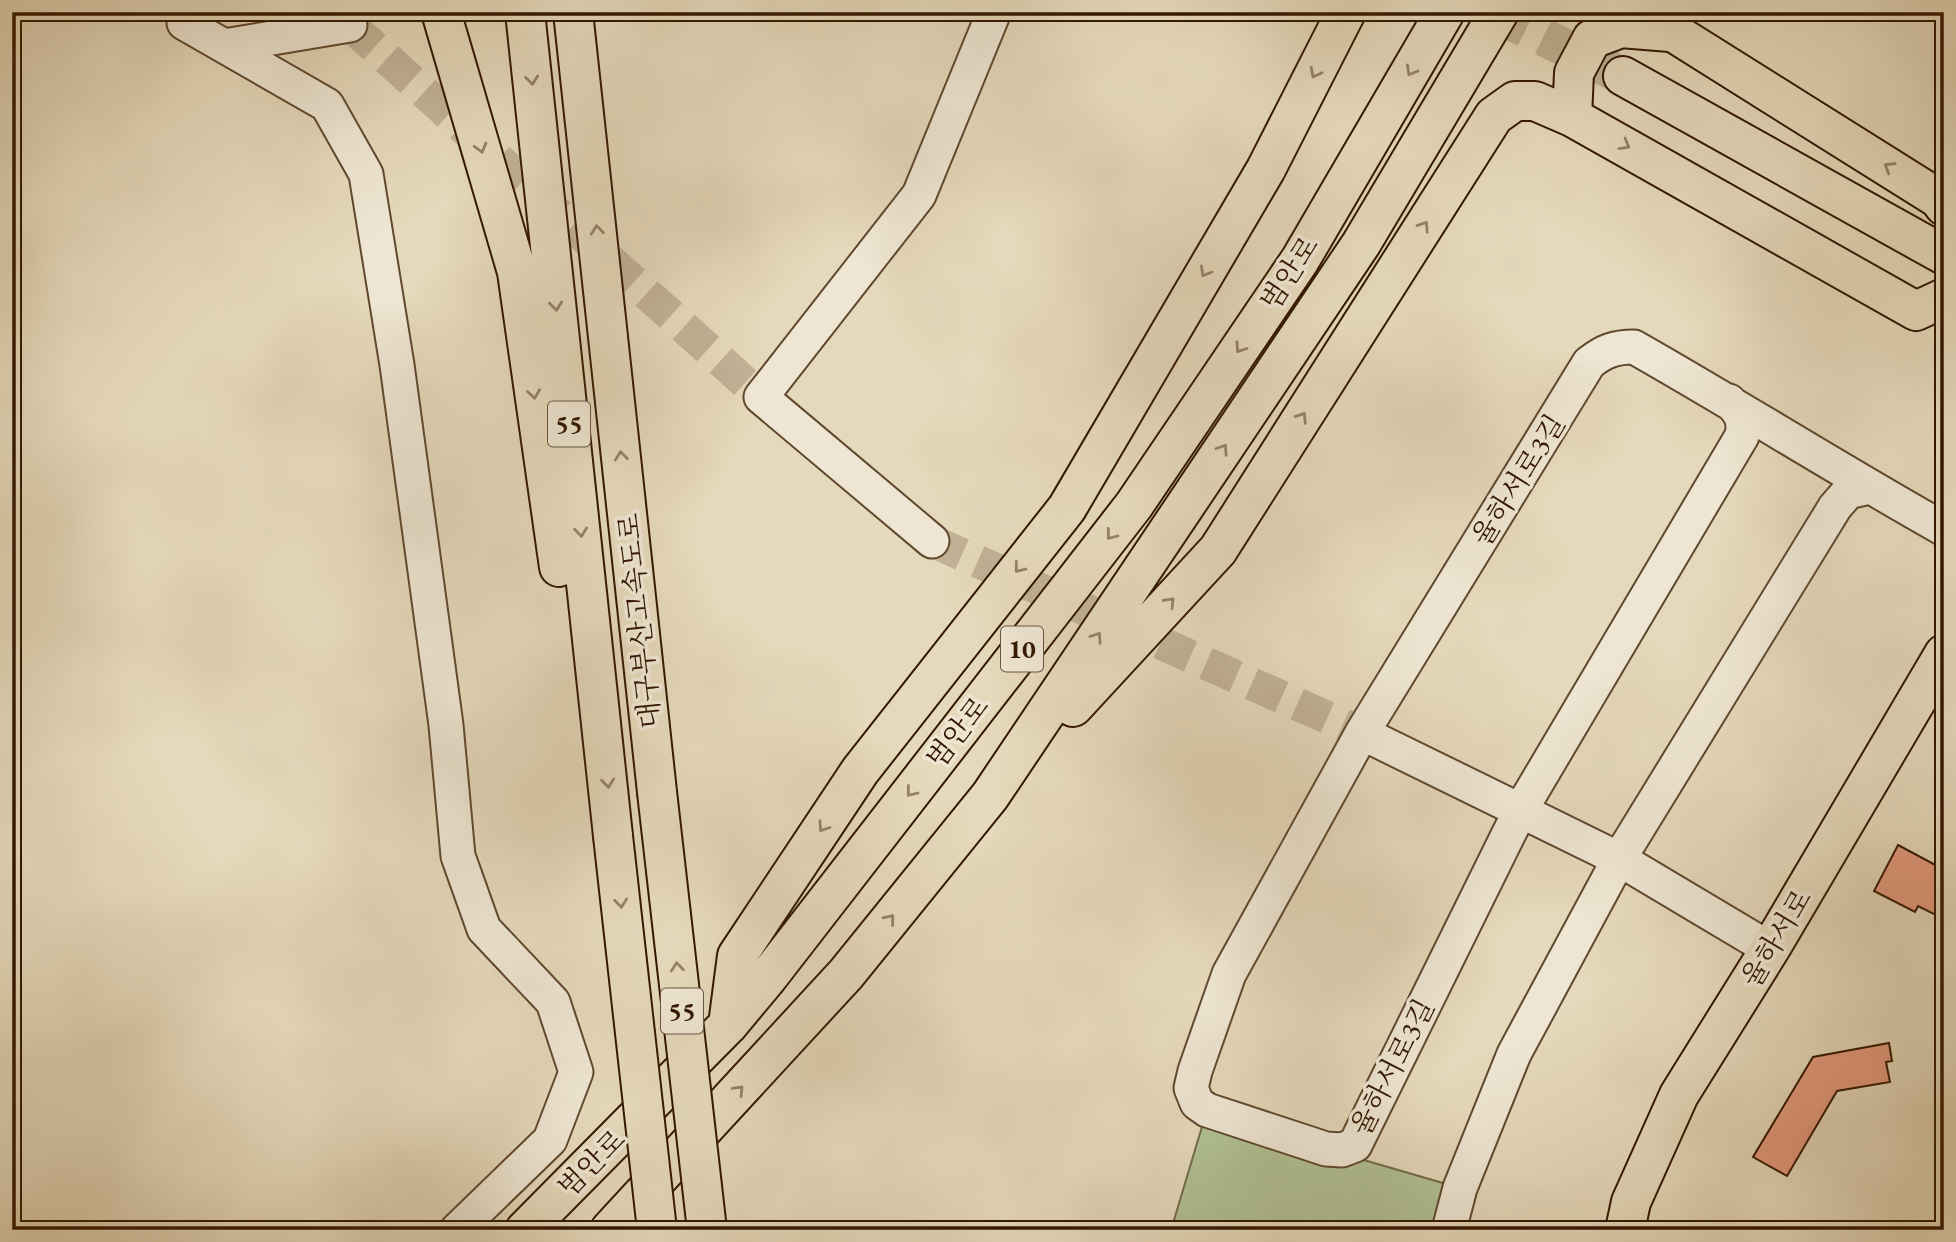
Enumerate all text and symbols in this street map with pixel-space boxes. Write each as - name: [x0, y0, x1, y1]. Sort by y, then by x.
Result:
- one-way arrow: [1406, 64, 1419, 77]
- one-way arrow: [1310, 66, 1323, 78]
- one-way arrow: [524, 75, 539, 86]
- one-way arrow: [1618, 137, 1631, 150]
- one-way arrow: [472, 142, 487, 154]
- one-way arrow: [1883, 163, 1896, 176]
- one-way arrow: [1416, 220, 1429, 233]
- one-way arrow: [589, 224, 604, 236]
- street label: 범안로: [1252, 229, 1326, 317]
- one-way arrow: [1201, 265, 1214, 278]
- one-way arrow: [549, 300, 564, 312]
- one-way arrow: [1236, 340, 1248, 353]
- one-way arrow: [527, 388, 542, 400]
- road number: 55: [548, 402, 590, 446]
- street label: 율하서로3길: [1463, 407, 1573, 553]
- one-way arrow: [1294, 412, 1307, 425]
- one-way arrow: [1215, 443, 1228, 456]
- one-way arrow: [614, 450, 629, 461]
- street label: 대구부산고속도로: [610, 512, 668, 730]
- one-way arrow: [573, 527, 588, 538]
- one-way arrow: [1106, 527, 1119, 540]
- one-way arrow: [1015, 561, 1028, 573]
- one-way arrow: [1161, 597, 1174, 610]
- road number: 10: [1001, 626, 1043, 671]
- one-way arrow: [1088, 632, 1101, 645]
- street label: 범안로: [918, 689, 996, 775]
- one-way arrow: [600, 777, 615, 789]
- one-way arrow: [906, 784, 919, 797]
- one-way arrow: [818, 819, 831, 832]
- street label: 율하서로: [1733, 882, 1819, 994]
- one-way arrow: [613, 898, 628, 909]
- one-way arrow: [882, 915, 894, 928]
- one-way arrow: [669, 961, 684, 973]
- road number: 55: [661, 988, 703, 1034]
- street label: 율하서로3길: [1342, 993, 1442, 1141]
- one-way arrow: [731, 1085, 743, 1098]
- street label: 범안로: [550, 1122, 632, 1204]

